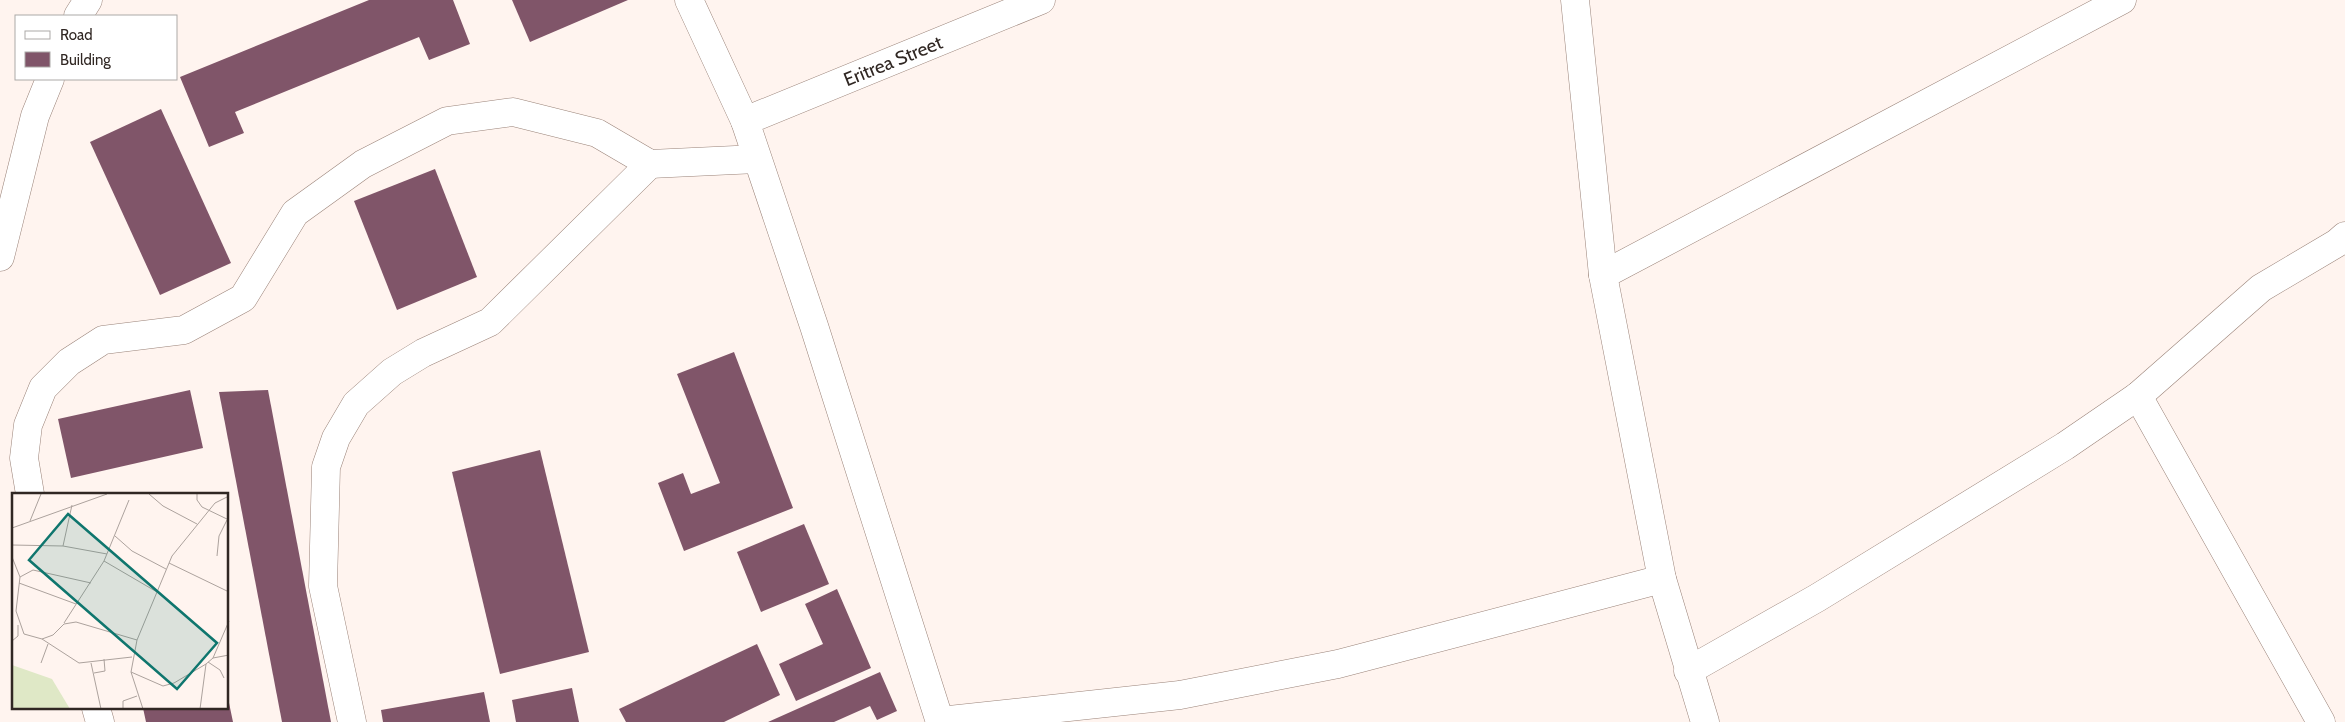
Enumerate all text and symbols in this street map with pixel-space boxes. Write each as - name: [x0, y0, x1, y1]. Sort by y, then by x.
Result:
- legend: [15, 15, 178, 80]
- text: Road: [60, 26, 93, 44]
- street label: Eritrea Street: [840, 31, 946, 91]
- text: Building: [60, 51, 111, 69]
- inset map: [12, 493, 229, 710]

